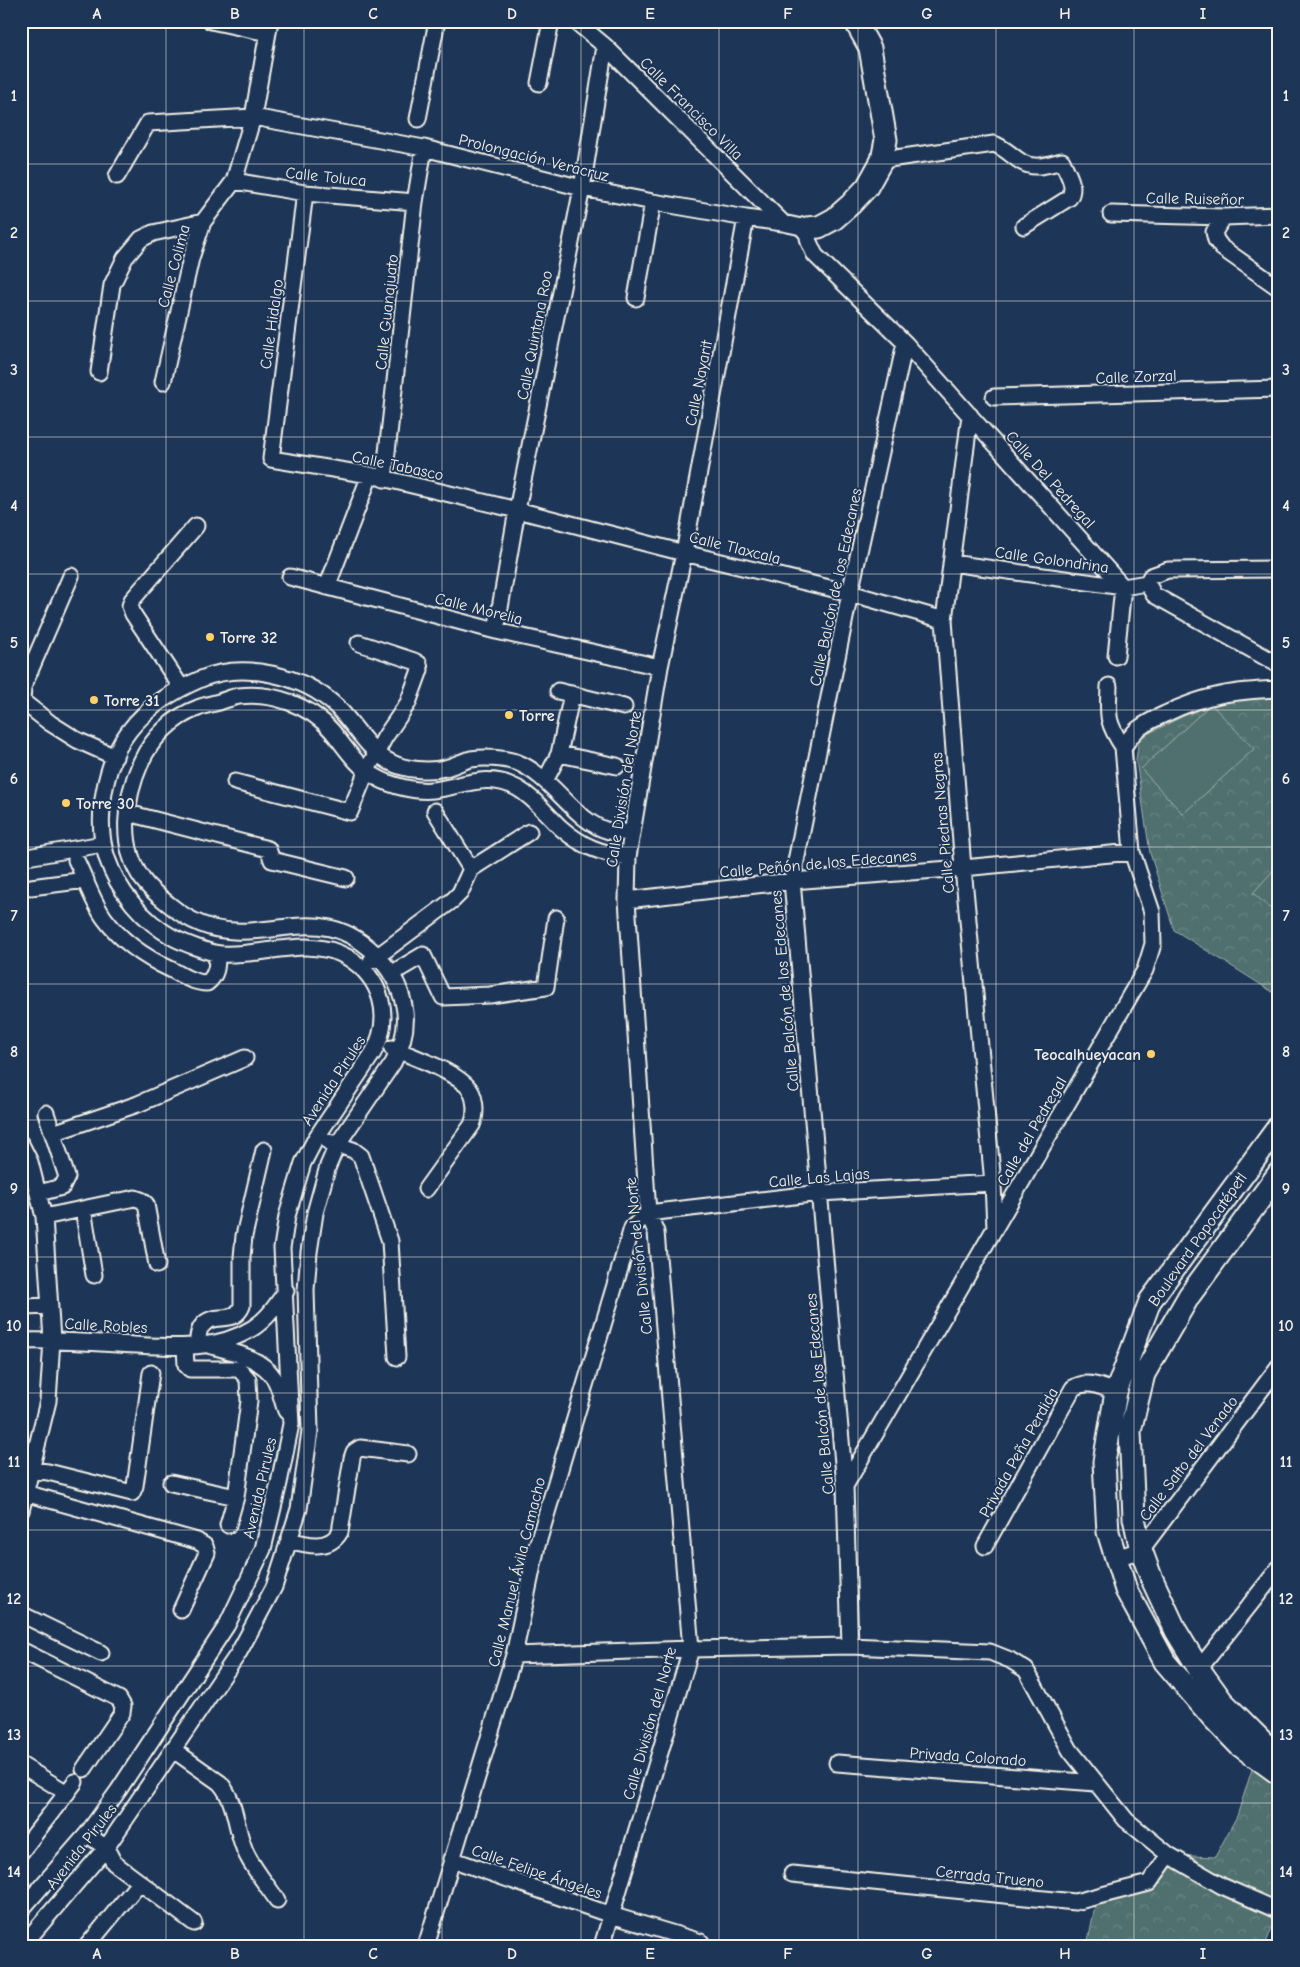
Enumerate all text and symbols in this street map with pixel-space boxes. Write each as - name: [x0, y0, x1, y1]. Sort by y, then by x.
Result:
- text: A: [93, 5, 102, 23]
- text: B: [230, 5, 240, 23]
- text: C: [368, 5, 378, 23]
- text: D: [507, 5, 517, 23]
- text: E: [645, 5, 655, 23]
- text: F: [783, 5, 793, 23]
- text: G: [921, 5, 933, 23]
- text: H: [1059, 5, 1071, 23]
- text: I: [1200, 5, 1206, 23]
- street label: Calle Francisco Villa: [636, 54, 746, 164]
- text: 1: [11, 87, 17, 105]
- text: 1: [1283, 87, 1289, 105]
- street label: Prolongación Veracruz: [457, 131, 611, 185]
- street label: Calle Toluca: [284, 164, 367, 190]
- street label: Calle Ruiseñor: [1146, 189, 1245, 209]
- street label: Calle Colima: [154, 223, 194, 310]
- text: 2: [10, 224, 18, 242]
- text: 2: [1282, 224, 1290, 242]
- street label: Calle Guanajuato: [372, 253, 402, 371]
- street label: Calle Quintana Roo: [514, 269, 556, 401]
- street label: Calle Hidalgo: [257, 278, 287, 370]
- street label: Calle Nayarit: [682, 338, 716, 428]
- text: 3: [10, 361, 18, 379]
- text: 3: [1282, 361, 1290, 379]
- street label: Calle Zorzal: [1095, 367, 1177, 387]
- street label: Calle Del Pedregal: [1002, 427, 1099, 532]
- street label: Calle Tabasco: [350, 447, 445, 484]
- street label: Calle Balcón de los Edecanes: [806, 486, 866, 688]
- text: 4: [10, 497, 18, 515]
- text: 4: [1282, 497, 1290, 515]
- street label: Calle Tlaxcala: [687, 528, 782, 568]
- street label: Calle Golondrina: [994, 543, 1110, 577]
- street label: Calle Morelia: [433, 589, 524, 629]
- place label: Torre 32: [220, 629, 277, 647]
- marker: Torre 32: [204, 631, 216, 643]
- text: 5: [10, 634, 18, 652]
- text: 5: [1282, 634, 1290, 652]
- place label: Torre 31: [104, 692, 160, 710]
- marker: Torre 31: [88, 694, 100, 706]
- place label: Torre: [519, 707, 555, 725]
- marker: Torre: [503, 709, 515, 721]
- street label: Calle División del Norte: [603, 710, 645, 869]
- street label: Calle Piedras Negras: [928, 751, 958, 894]
- text: 6: [10, 770, 18, 788]
- text: 6: [1282, 770, 1290, 788]
- place label: Torre 30: [76, 795, 134, 813]
- marker: Torre 30: [60, 797, 72, 809]
- street label: Calle Peñón de los Edecanes: [719, 846, 918, 882]
- street label: Calle Balcón de los Edecanes: [767, 889, 803, 1092]
- text: 7: [10, 907, 18, 925]
- text: 7: [1282, 907, 1290, 925]
- street label: Avenida Pirules: [298, 1032, 370, 1129]
- text: 8: [10, 1043, 18, 1061]
- text: 8: [1282, 1043, 1290, 1061]
- place label: Teocalhueyacan: [1034, 1046, 1141, 1064]
- marker: Teocalhueyacan: [1145, 1048, 1157, 1060]
- street label: Calle del Pedregal: [993, 1074, 1070, 1189]
- street label: Calle Las Lajas: [768, 1165, 871, 1191]
- street label: Boulevard Popocatépetl: [1145, 1169, 1251, 1310]
- street label: Calle División del Norte: [622, 1176, 656, 1336]
- text: 9: [10, 1180, 18, 1198]
- text: 9: [1282, 1180, 1290, 1198]
- street label: Calle Balcón de los Edecanes: [802, 1292, 838, 1495]
- street label: Calle Robles: [64, 1315, 148, 1337]
- text: 10: [6, 1317, 22, 1335]
- text: 10: [1278, 1317, 1294, 1335]
- street label: Privada Peña Perdida: [976, 1385, 1062, 1520]
- street label: Calle Salto del Venado: [1136, 1392, 1242, 1525]
- street label: Avenida Pirules: [240, 1435, 280, 1541]
- text: 11: [8, 1453, 20, 1471]
- text: 11: [1280, 1453, 1292, 1471]
- street label: Calle Manuel Ávila Camacho: [484, 1475, 549, 1669]
- text: 12: [7, 1590, 21, 1608]
- text: 12: [1279, 1590, 1293, 1608]
- street label: Calle División del Norte: [620, 1645, 680, 1802]
- text: 13: [7, 1726, 21, 1744]
- text: 13: [1279, 1726, 1293, 1744]
- street label: Privada Colorado: [909, 1744, 1027, 1770]
- street label: Avenida Pirules: [43, 1800, 121, 1893]
- street label: Calle Felipe Ángeles: [469, 1840, 605, 1903]
- street label: Cerrada Trueno: [935, 1862, 1045, 1892]
- text: 14: [7, 1863, 21, 1881]
- text: 14: [1279, 1863, 1293, 1881]
- text: A: [93, 1945, 102, 1963]
- text: B: [230, 1945, 240, 1963]
- text: C: [368, 1945, 378, 1963]
- text: D: [507, 1945, 517, 1963]
- text: E: [645, 1945, 655, 1963]
- text: F: [783, 1945, 793, 1963]
- text: G: [921, 1945, 933, 1963]
- text: H: [1059, 1945, 1071, 1963]
- text: I: [1200, 1945, 1206, 1963]

